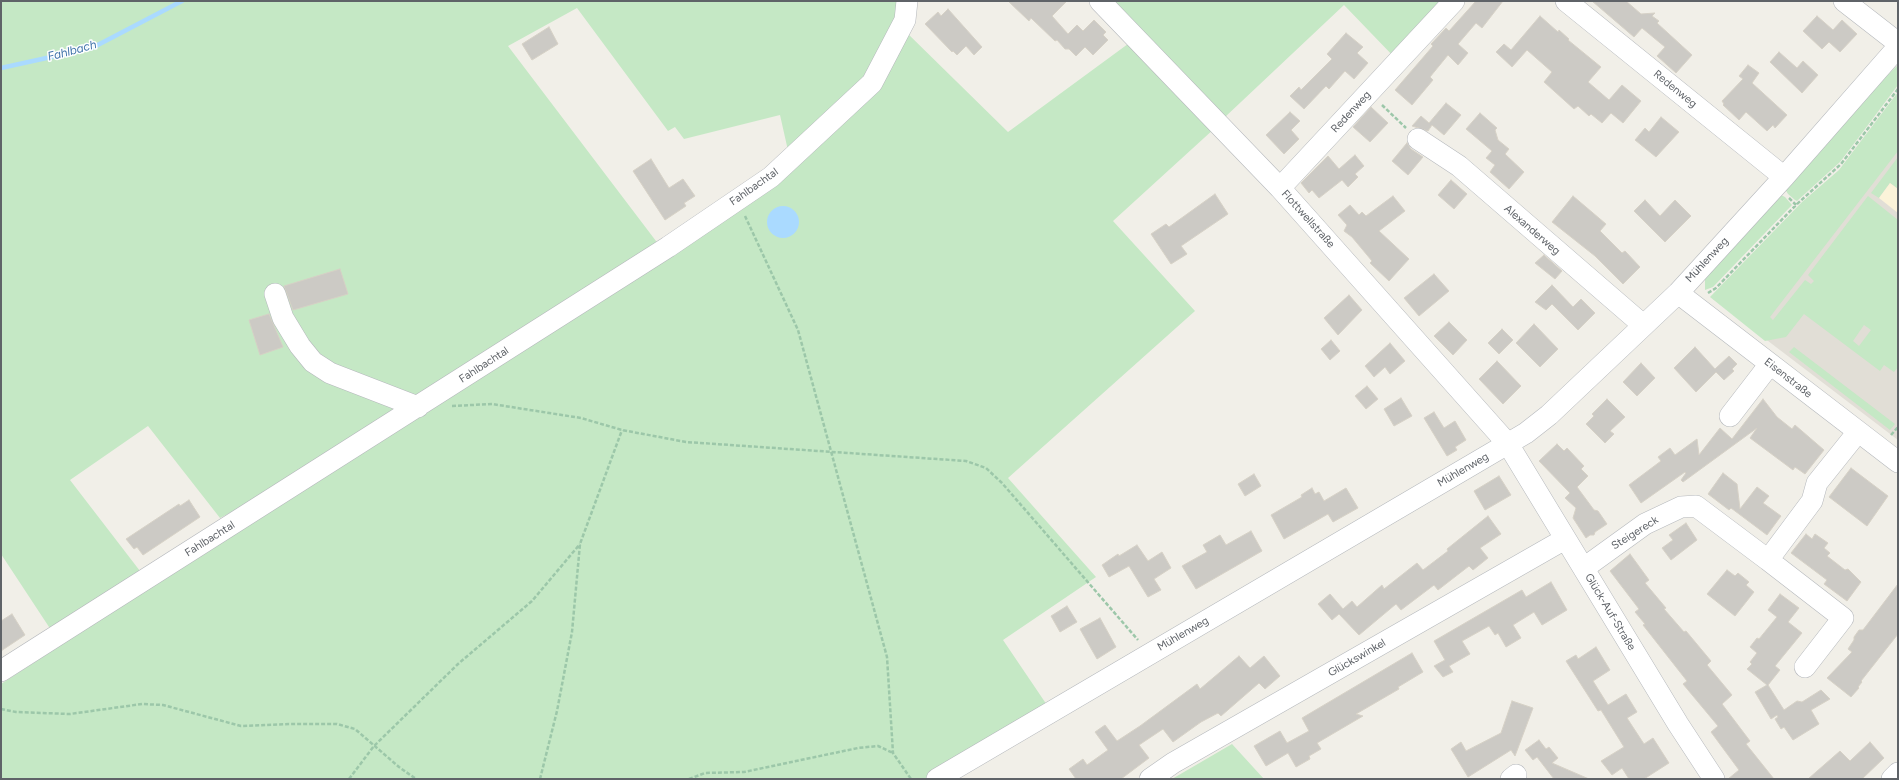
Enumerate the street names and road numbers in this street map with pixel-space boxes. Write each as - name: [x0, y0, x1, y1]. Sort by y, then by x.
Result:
- street label: Redenweg: [1651, 67, 1699, 111]
- street label: Redenweg: [1328, 88, 1374, 136]
- street label: Fahlbachtal: [727, 165, 781, 209]
- street label: Flottwellstraße: [1279, 187, 1337, 251]
- street label: Alexanderweg: [1501, 202, 1563, 258]
- street label: Mühlenweg: [1683, 235, 1731, 285]
- street label: Fahlbachtal: [457, 344, 511, 386]
- street label: Eisenstraße: [1761, 355, 1815, 401]
- street label: Mühlenweg: [1435, 450, 1491, 490]
- street label: Steigereck: [1609, 513, 1661, 553]
- street label: Fahlbachtal: [183, 518, 237, 560]
- street label: Glück-Auf-Straße: [1582, 571, 1638, 653]
- street label: Mühlenweg: [1155, 614, 1211, 654]
- street label: Glückswinkel: [1326, 636, 1388, 680]

